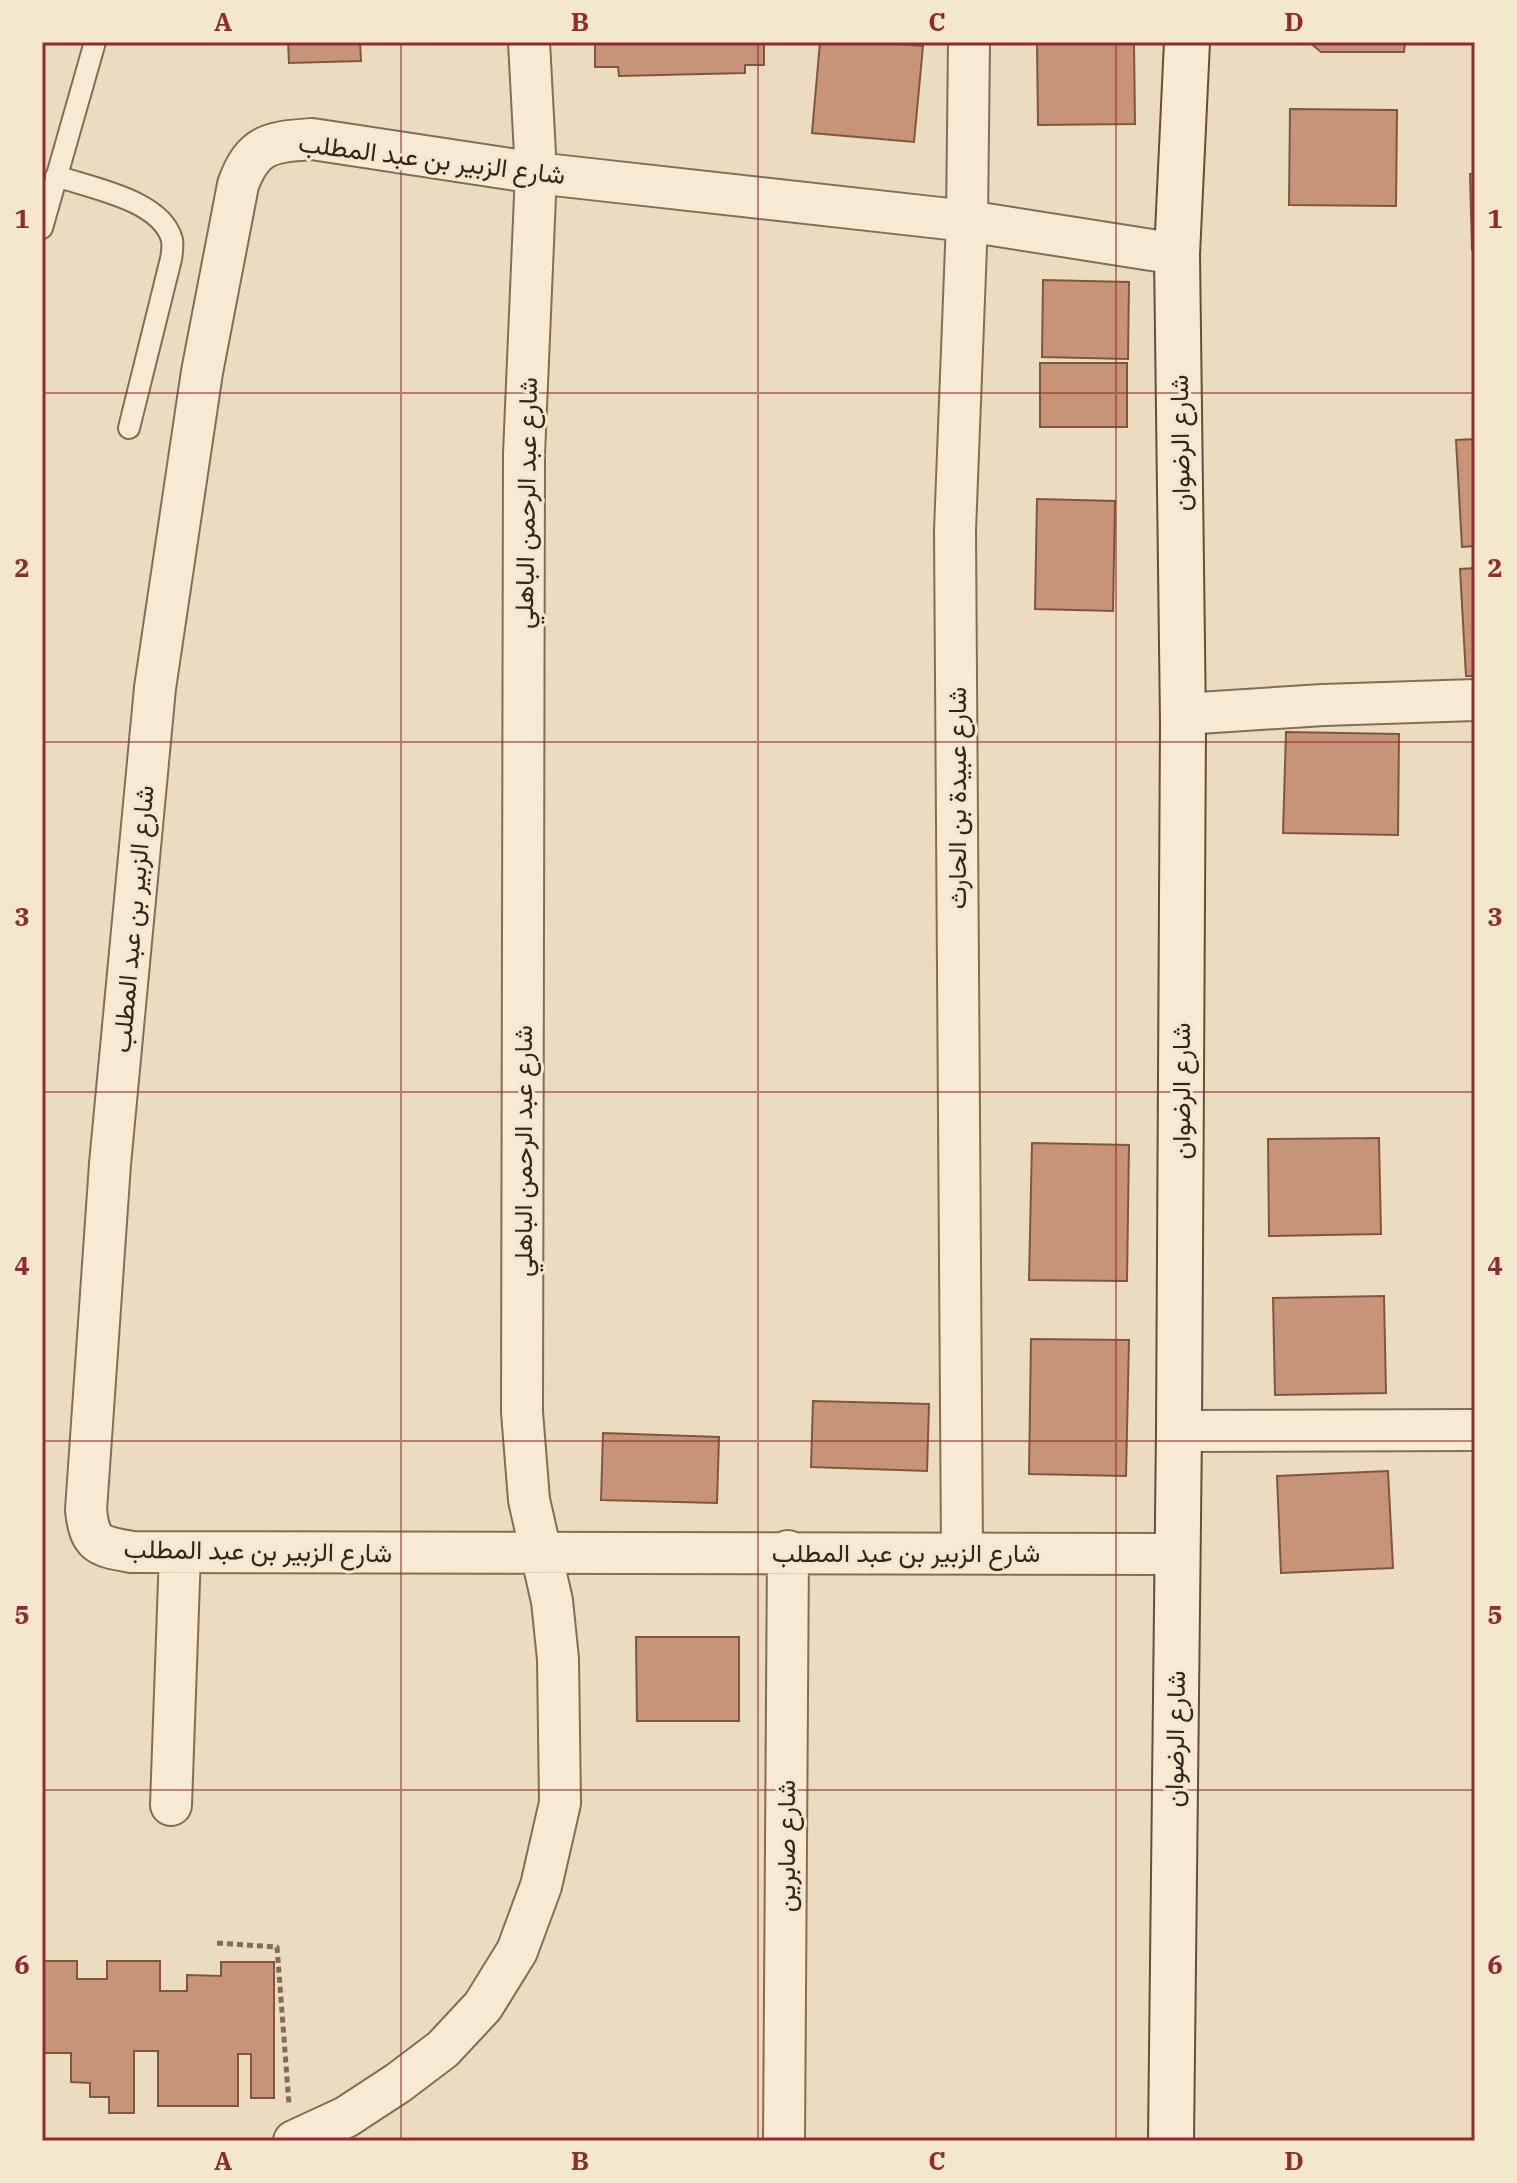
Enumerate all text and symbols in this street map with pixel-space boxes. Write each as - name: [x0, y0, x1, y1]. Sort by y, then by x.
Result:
- text: A: [214, 4, 232, 38]
- text: B: [571, 4, 589, 38]
- text: C: [928, 4, 946, 38]
- text: D: [1284, 4, 1304, 38]
- street label: شارع الزبير بن عبد المطلب: [297, 125, 567, 193]
- text: 1: [14, 201, 30, 235]
- text: 1: [1487, 201, 1503, 235]
- street label: شارع الرضوان: [1161, 374, 1199, 512]
- street label: شارع عبد الرحمن الباهلي: [506, 377, 549, 629]
- text: 2: [14, 550, 30, 584]
- text: 2: [1487, 550, 1503, 584]
- street label: شارع عبيدة بن الحارث: [939, 687, 975, 909]
- street label: شارع الزبير بن عبد المطلب: [103, 784, 163, 1054]
- text: 3: [14, 899, 30, 933]
- text: 3: [1487, 899, 1503, 933]
- street label: شارع الرضوان: [1163, 1023, 1199, 1159]
- street label: شارع عبد الرحمن الباهلي: [505, 1025, 544, 1277]
- text: 4: [14, 1248, 30, 1282]
- text: 4: [1487, 1248, 1503, 1282]
- street label: شارع الزبير بن عبد المطلب: [123, 1531, 393, 1571]
- street label: شارع الزبير بن عبد المطلب: [772, 1535, 1040, 1571]
- text: 5: [14, 1597, 30, 1631]
- text: 5: [1487, 1597, 1503, 1631]
- street label: شارع الرضوان: [1156, 1670, 1194, 1808]
- street label: شارع صابرين: [768, 1780, 804, 1912]
- text: 6: [14, 1947, 30, 1981]
- text: 6: [1487, 1947, 1503, 1981]
- text: A: [214, 2143, 232, 2177]
- text: B: [571, 2143, 589, 2177]
- text: C: [928, 2143, 946, 2177]
- text: D: [1284, 2143, 1304, 2177]

